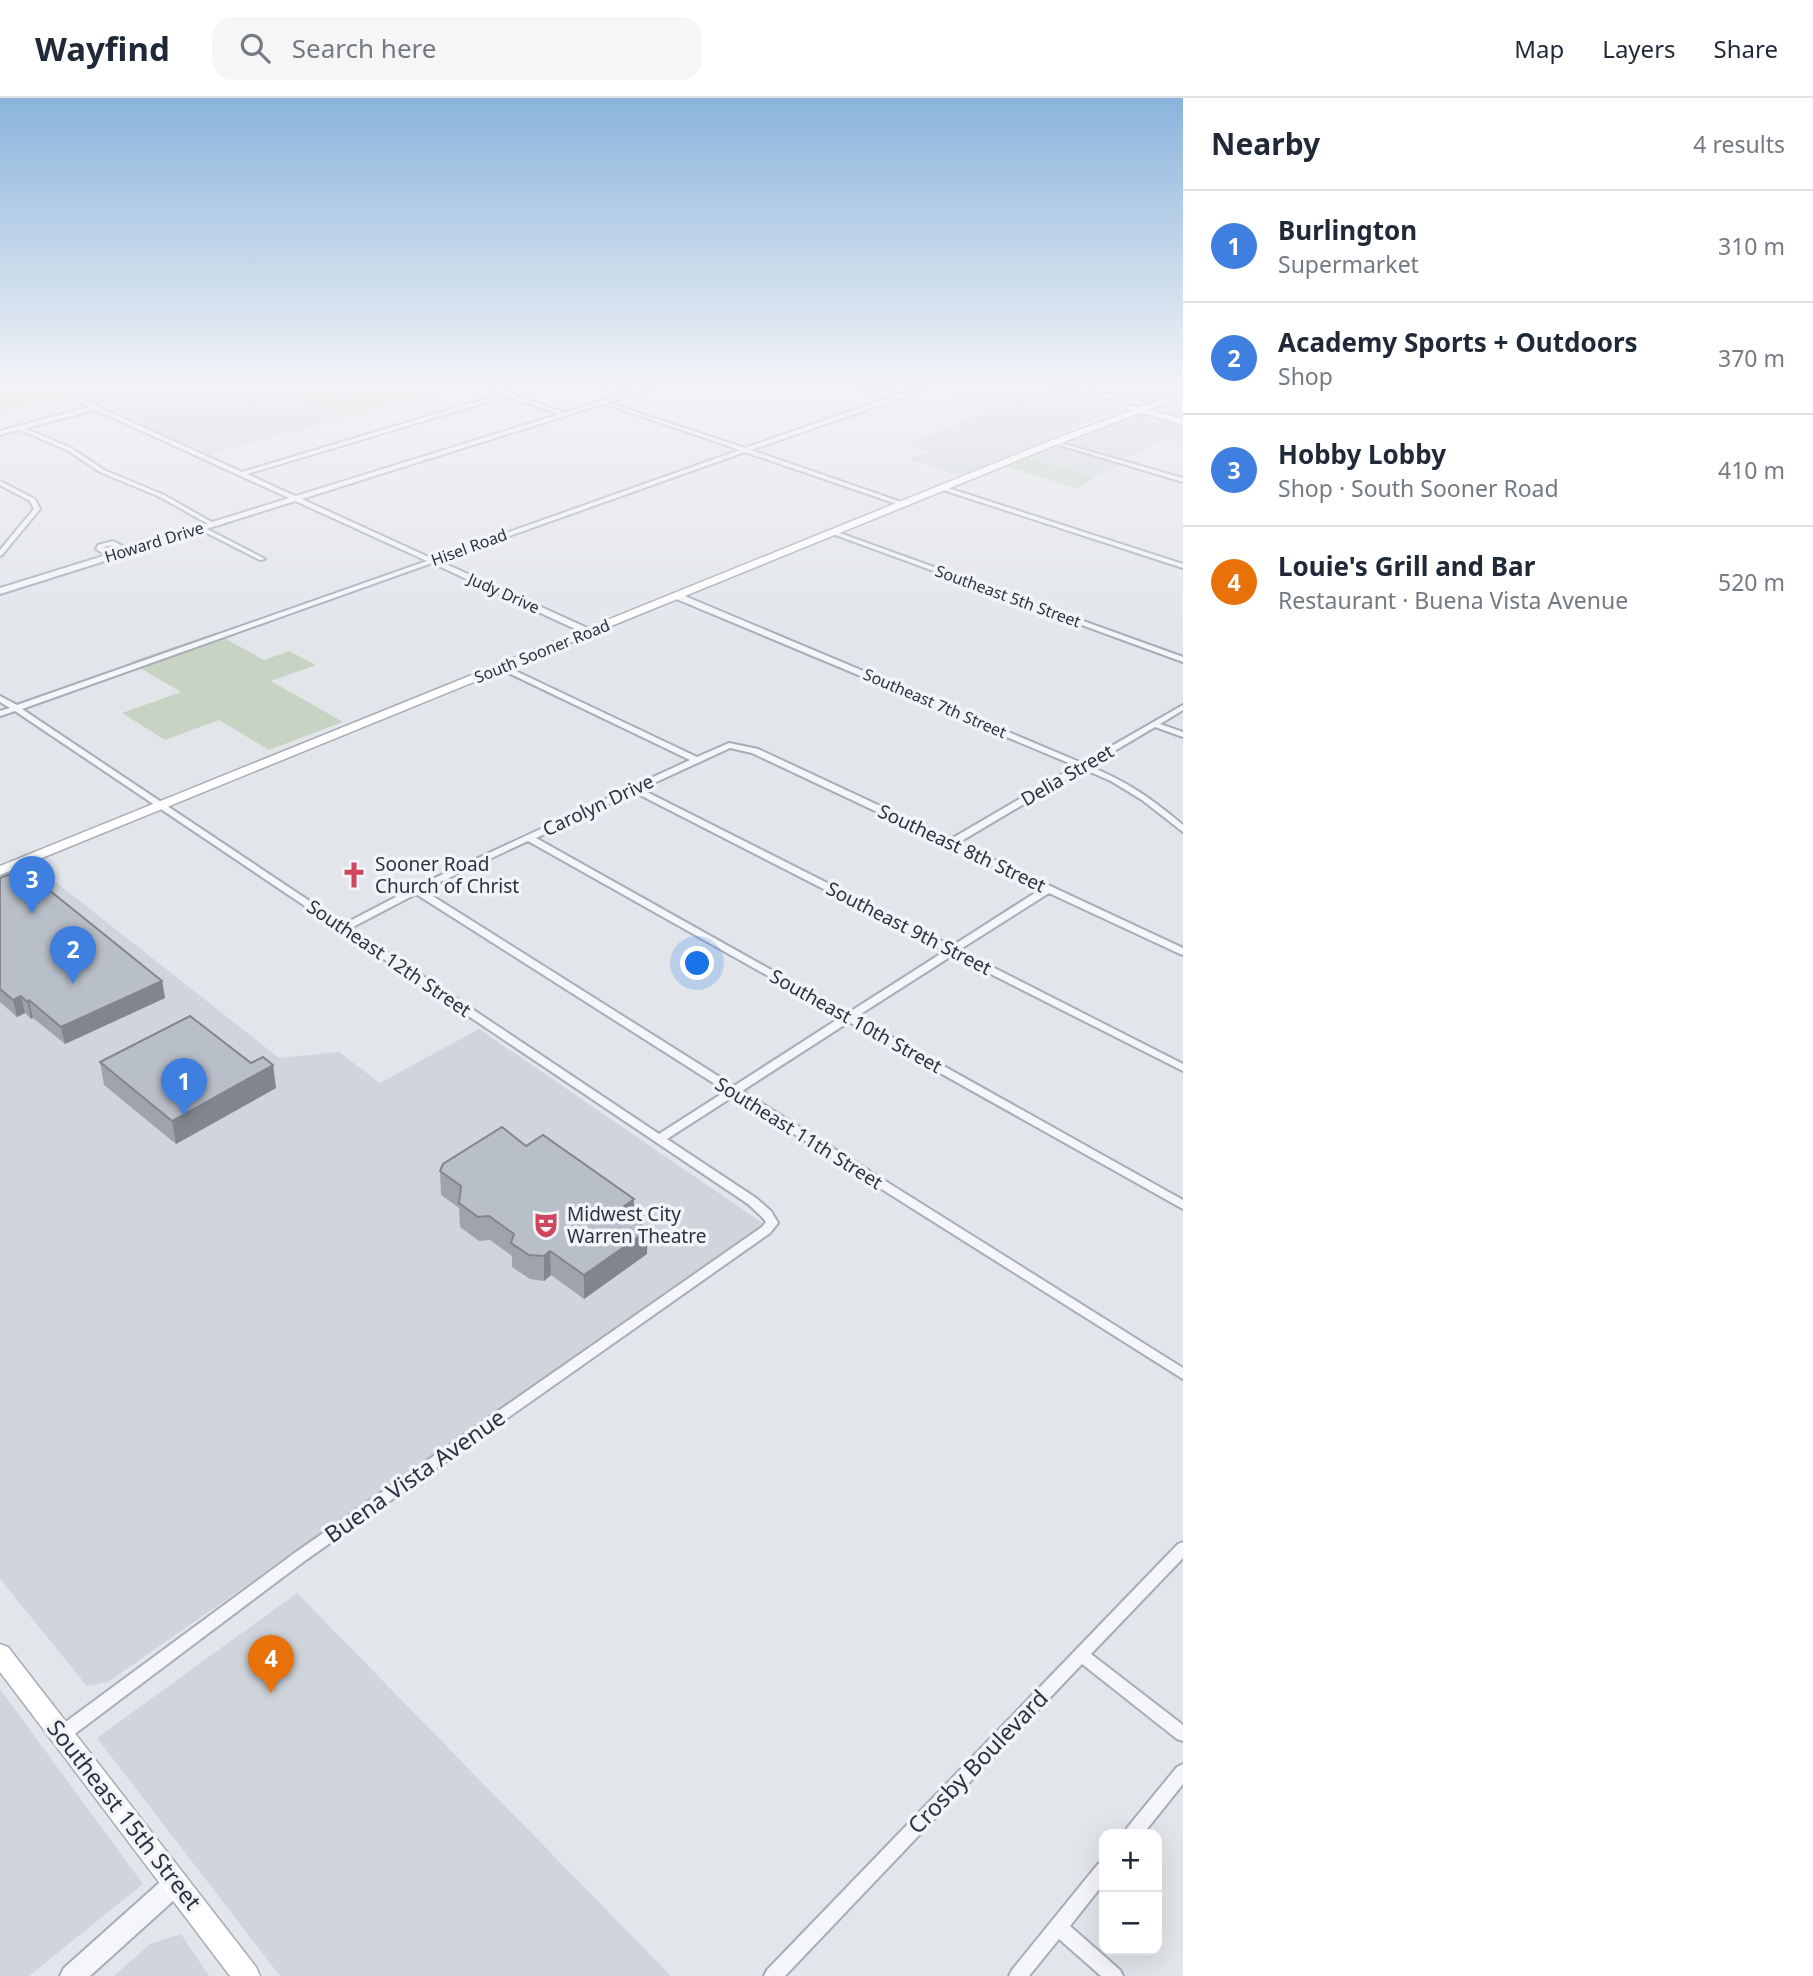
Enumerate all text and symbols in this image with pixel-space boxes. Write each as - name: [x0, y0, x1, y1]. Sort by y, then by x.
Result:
- search box: [212, 17, 702, 80]
- text: Wayfind: [35, 26, 170, 71]
- icon: search: [236, 29, 274, 67]
- text: Search here: [292, 30, 436, 66]
- text: Map: [1514, 32, 1564, 65]
- text: Layers: [1602, 32, 1676, 65]
- text: Share: [1714, 32, 1778, 65]
- text: Nearby: [1211, 123, 1320, 164]
- text: 4 results: [1693, 128, 1785, 160]
- text: Burlington: [1278, 212, 1417, 248]
- text: 1: [1227, 230, 1241, 262]
- text: 310 m: [1718, 230, 1785, 262]
- text: Supermarket: [1278, 248, 1419, 280]
- text: Academy Sports + Outdoors: [1278, 324, 1638, 360]
- text: 2: [1227, 342, 1241, 374]
- text: 370 m: [1718, 342, 1785, 374]
- text: Shop: [1278, 360, 1333, 392]
- text: Hobby Lobby: [1278, 436, 1446, 472]
- text: 3: [1227, 454, 1241, 486]
- text: 410 m: [1718, 454, 1785, 486]
- text: Shop · South Sooner Road: [1278, 472, 1559, 504]
- street label: Howard Drive: [102, 516, 206, 568]
- street label: Hisel Road: [428, 523, 510, 571]
- text: Louie's Grill and Bar: [1278, 548, 1535, 584]
- street label: Southeast 5th Street: [932, 559, 1084, 633]
- text: 4: [1227, 566, 1241, 598]
- text: 520 m: [1718, 566, 1785, 598]
- street label: Judy Drive: [463, 567, 543, 619]
- text: Restaurant · Buena Vista Avenue: [1278, 584, 1628, 616]
- street label: South Sooner Road: [471, 614, 613, 688]
- street label: Southeast 7th Street: [860, 663, 1010, 743]
- street label: Delia Street: [1016, 738, 1118, 812]
- street label: Carolyn Drive: [538, 768, 658, 842]
- street label: Southeast 8th Street: [874, 798, 1050, 898]
- place label: Sooner Road Church of Christ: [375, 851, 519, 899]
- pin: 3: [9, 856, 55, 914]
- church icon: Sooner Road Church of Christ: [339, 860, 369, 890]
- street label: Southeast 9th Street: [822, 875, 996, 981]
- street label: Southeast 12th Street: [302, 893, 476, 1023]
- pin: 2: [50, 926, 96, 984]
- your location: [680, 946, 714, 980]
- street label: Southeast 10th Street: [765, 963, 947, 1079]
- pin: 1: [161, 1058, 207, 1116]
- street label: Southeast 11th Street: [710, 1071, 888, 1195]
- place label: Midwest City Warren Theatre: [567, 1201, 706, 1249]
- theatre icon: Midwest City Warren Theatre: [531, 1210, 561, 1240]
- street label: Buena Vista Avenue: [318, 1401, 511, 1550]
- pin: 4: [248, 1635, 294, 1693]
- street label: Crosby Boulevard: [900, 1682, 1055, 1840]
- street label: Southeast 15th Street: [40, 1713, 209, 1916]
- map controls: [1099, 1829, 1162, 1955]
- button: +: [1099, 1829, 1162, 1892]
- button: −: [1099, 1892, 1162, 1955]

